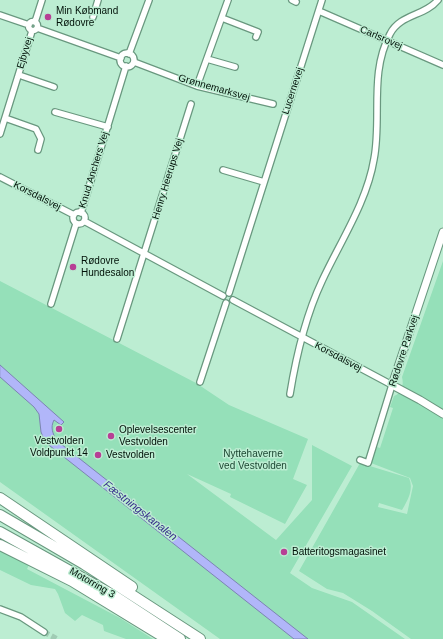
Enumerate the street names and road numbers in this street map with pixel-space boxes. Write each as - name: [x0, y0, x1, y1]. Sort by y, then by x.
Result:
- street label: Carlsrovej: [358, 24, 404, 52]
- street label: Ejbyvej: [15, 36, 35, 70]
- street label: Lucernevej: [280, 66, 306, 116]
- street label: Grønnemarksvej: [177, 72, 251, 104]
- street label: Knud Anchers Vej: [77, 130, 111, 210]
- street label: Henry Heerups Vej: [150, 137, 186, 221]
- street label: Korsdalsvej: [11, 179, 63, 213]
- street label: Rødovre Parkvej: [387, 314, 421, 388]
- street label: Korsdalsvej: [312, 340, 364, 374]
- street label: Motorring 3: [67, 565, 117, 601]

